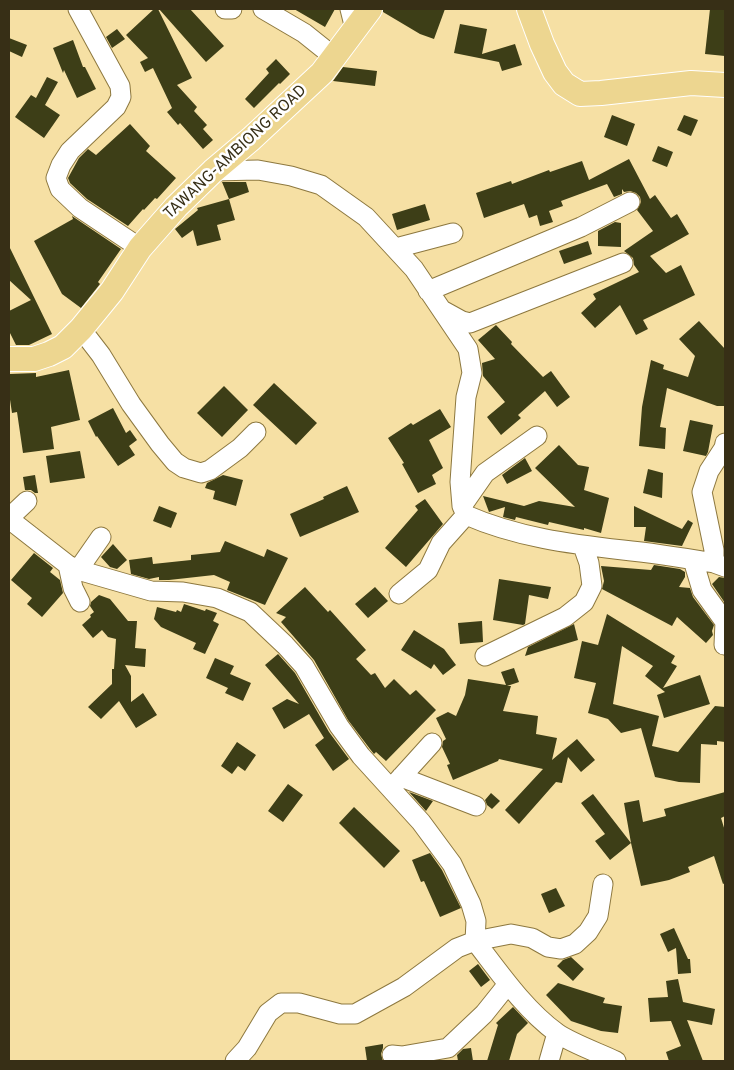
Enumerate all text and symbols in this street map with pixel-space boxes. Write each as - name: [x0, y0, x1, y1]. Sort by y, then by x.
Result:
- street label: TAWANG-AMBIONG ROAD: [161, 82, 311, 224]

